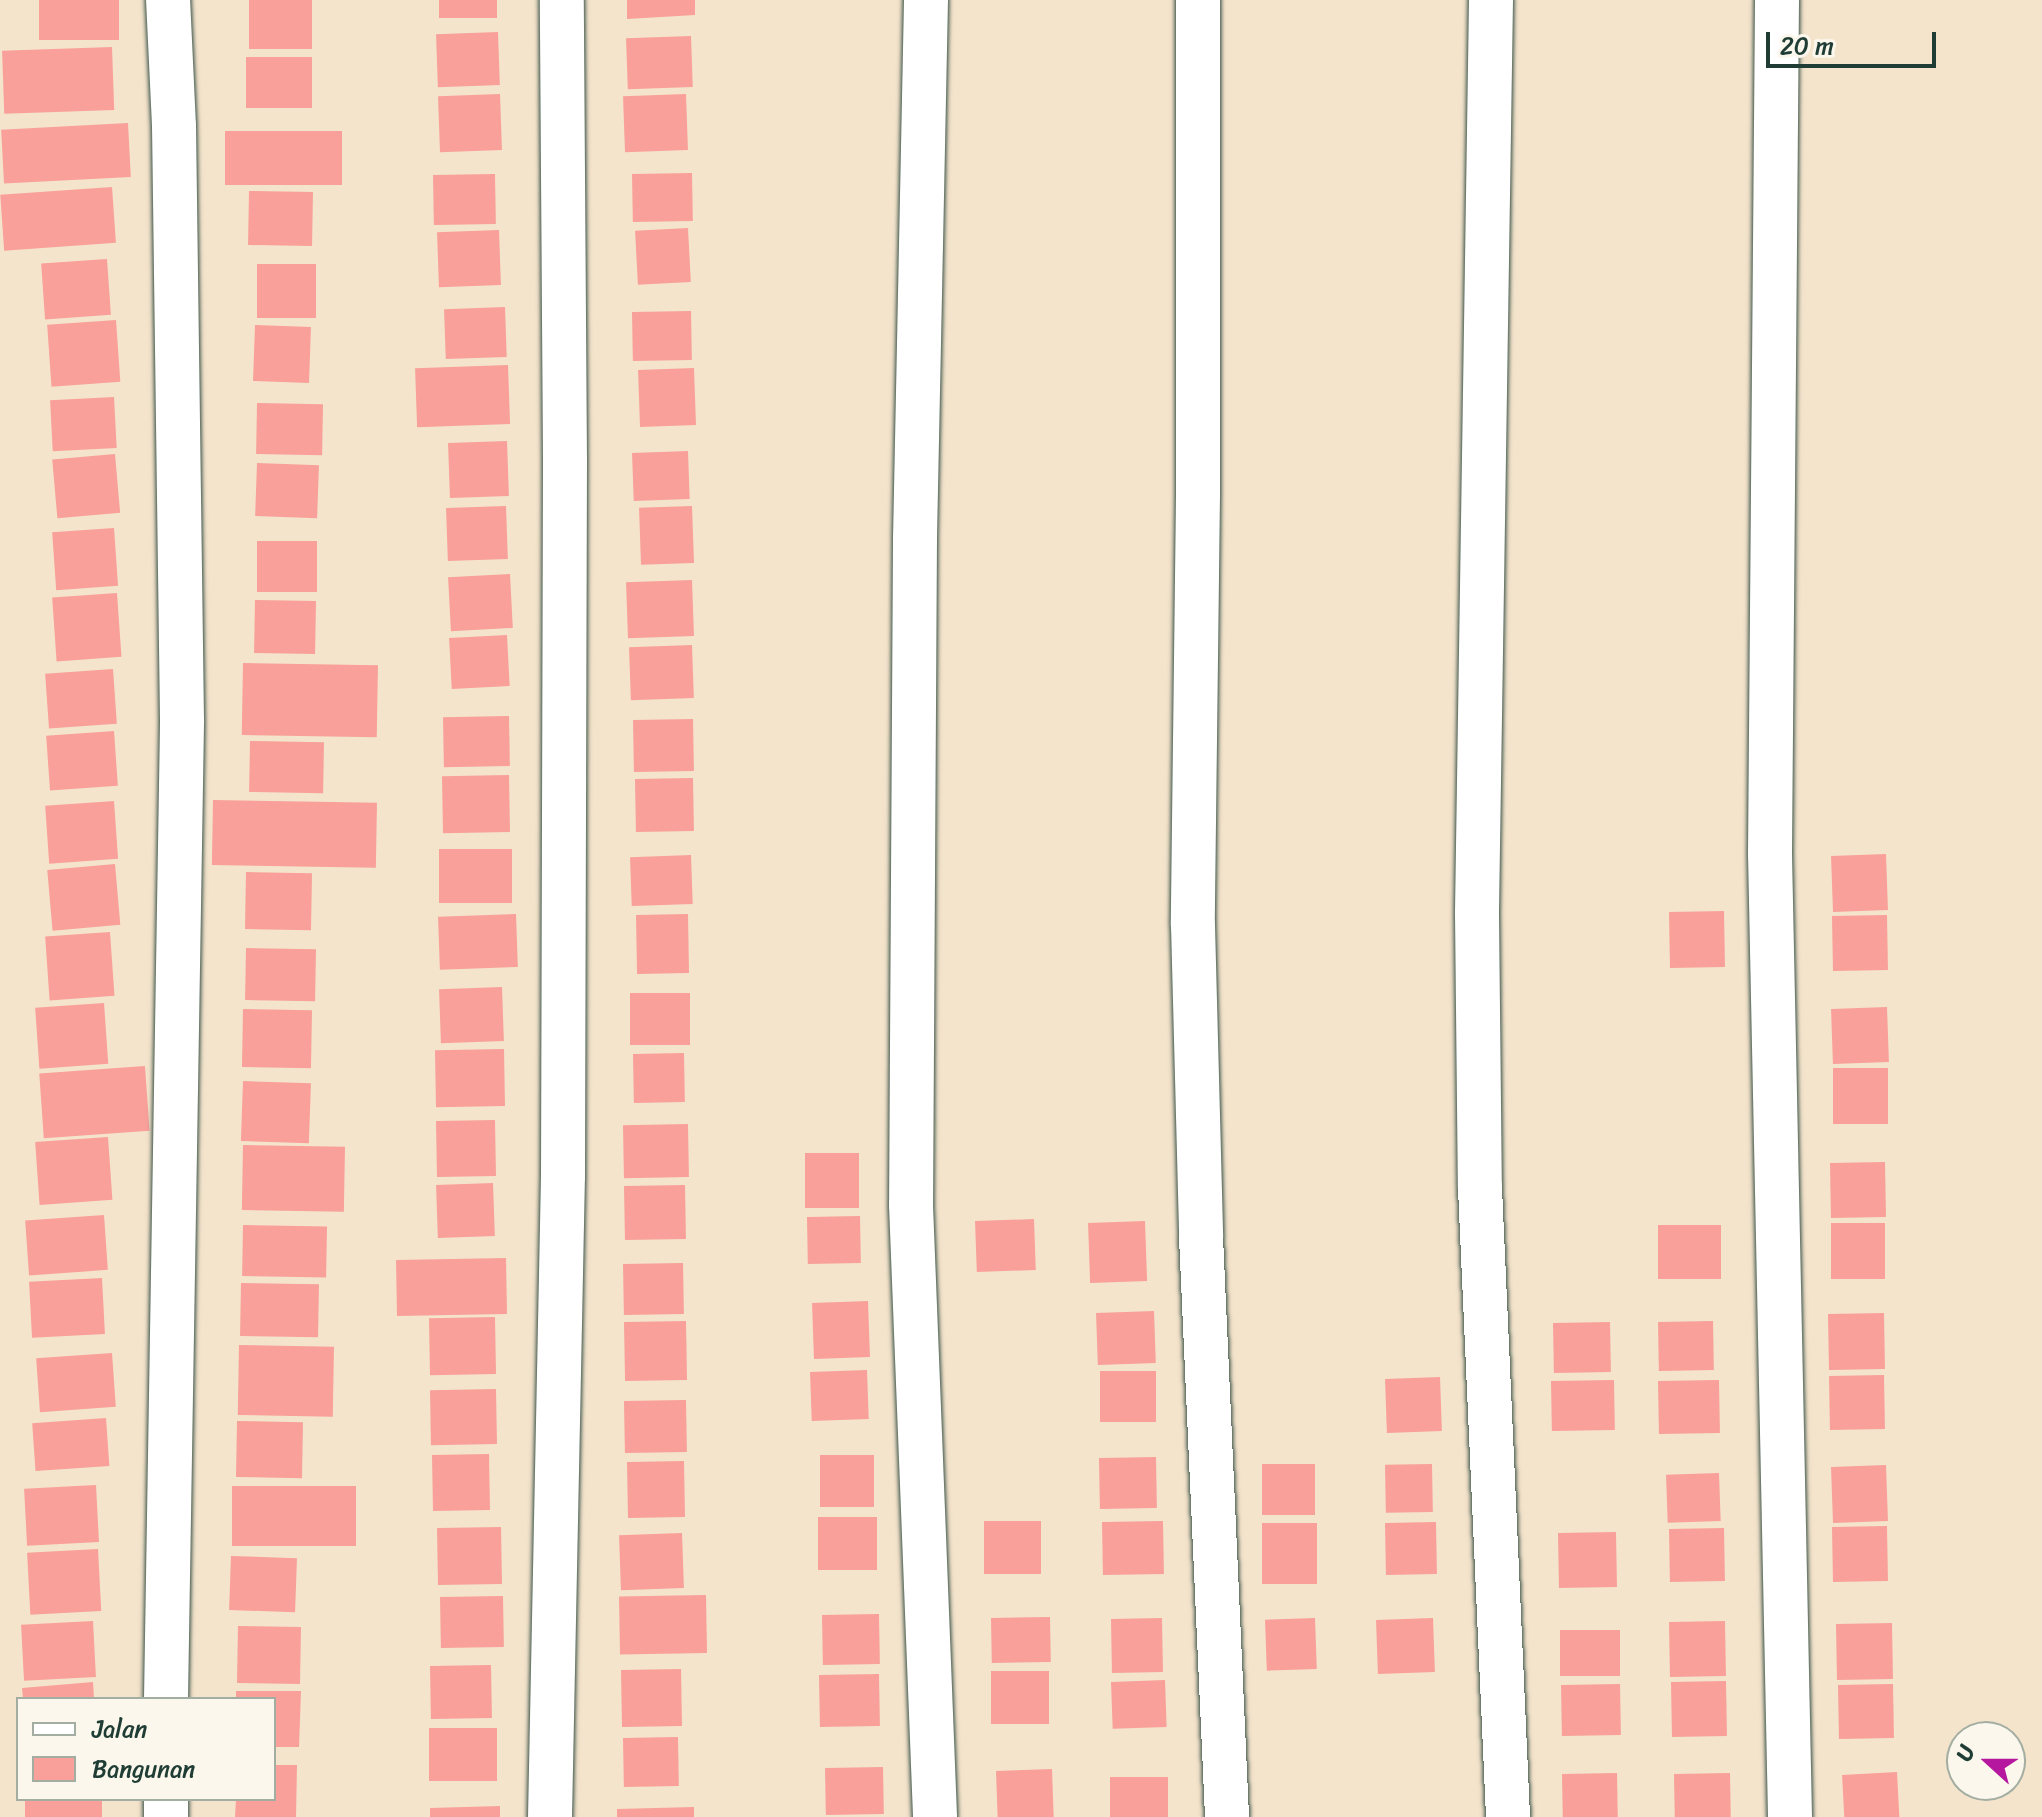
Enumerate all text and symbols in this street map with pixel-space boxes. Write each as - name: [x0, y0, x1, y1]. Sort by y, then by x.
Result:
- scale bar: [1770, 16, 1940, 66]
- text: 20 m: [1780, 25, 1834, 67]
- legend: [16, 1697, 276, 1801]
- text: Jalan: [92, 1708, 147, 1750]
- north arrow: [1946, 1721, 2026, 1801]
- text: U: [1944, 1739, 1986, 1767]
- text: Bangunan: [92, 1748, 195, 1790]

